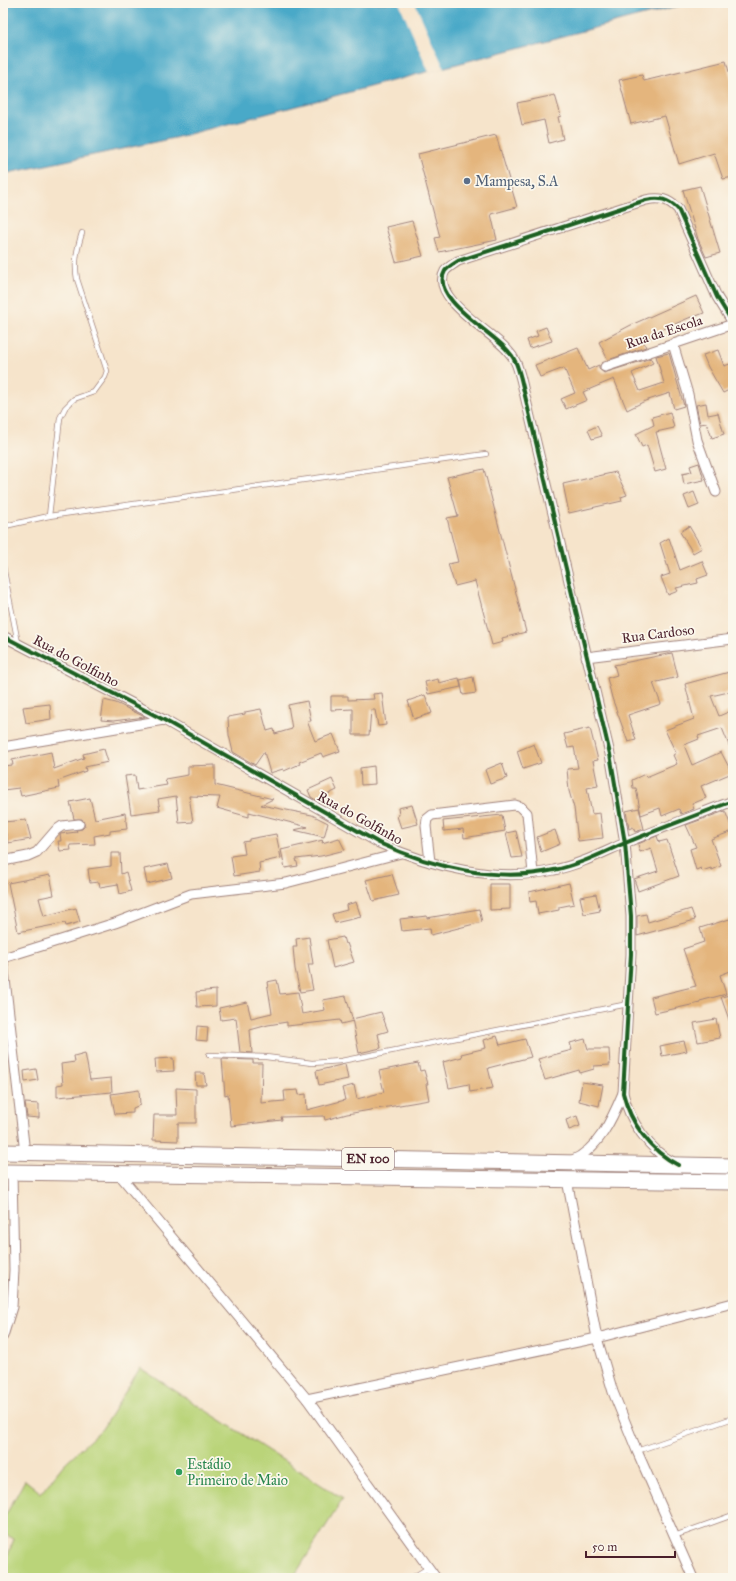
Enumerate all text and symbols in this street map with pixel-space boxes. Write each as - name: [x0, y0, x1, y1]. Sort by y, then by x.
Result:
- place label: Mampesa, S.A: [475, 173, 559, 190]
- marker: Mampesa, S.A: [462, 176, 472, 186]
- street label: Rua da Escola: [623, 312, 705, 352]
- street label: Rua Cardoso: [621, 621, 695, 647]
- street label: Rua do Golfinho: [30, 631, 122, 691]
- street label: Rua do Golfinho: [314, 788, 406, 848]
- road number: EN 100: [342, 1148, 394, 1170]
- place label: Estádio Primeiro de Maio: [187, 1456, 288, 1489]
- marker: Estádio Primeiro de Maio: [174, 1467, 184, 1477]
- scale bar: [586, 1533, 675, 1559]
- text: 50 m: [592, 1540, 617, 1554]

